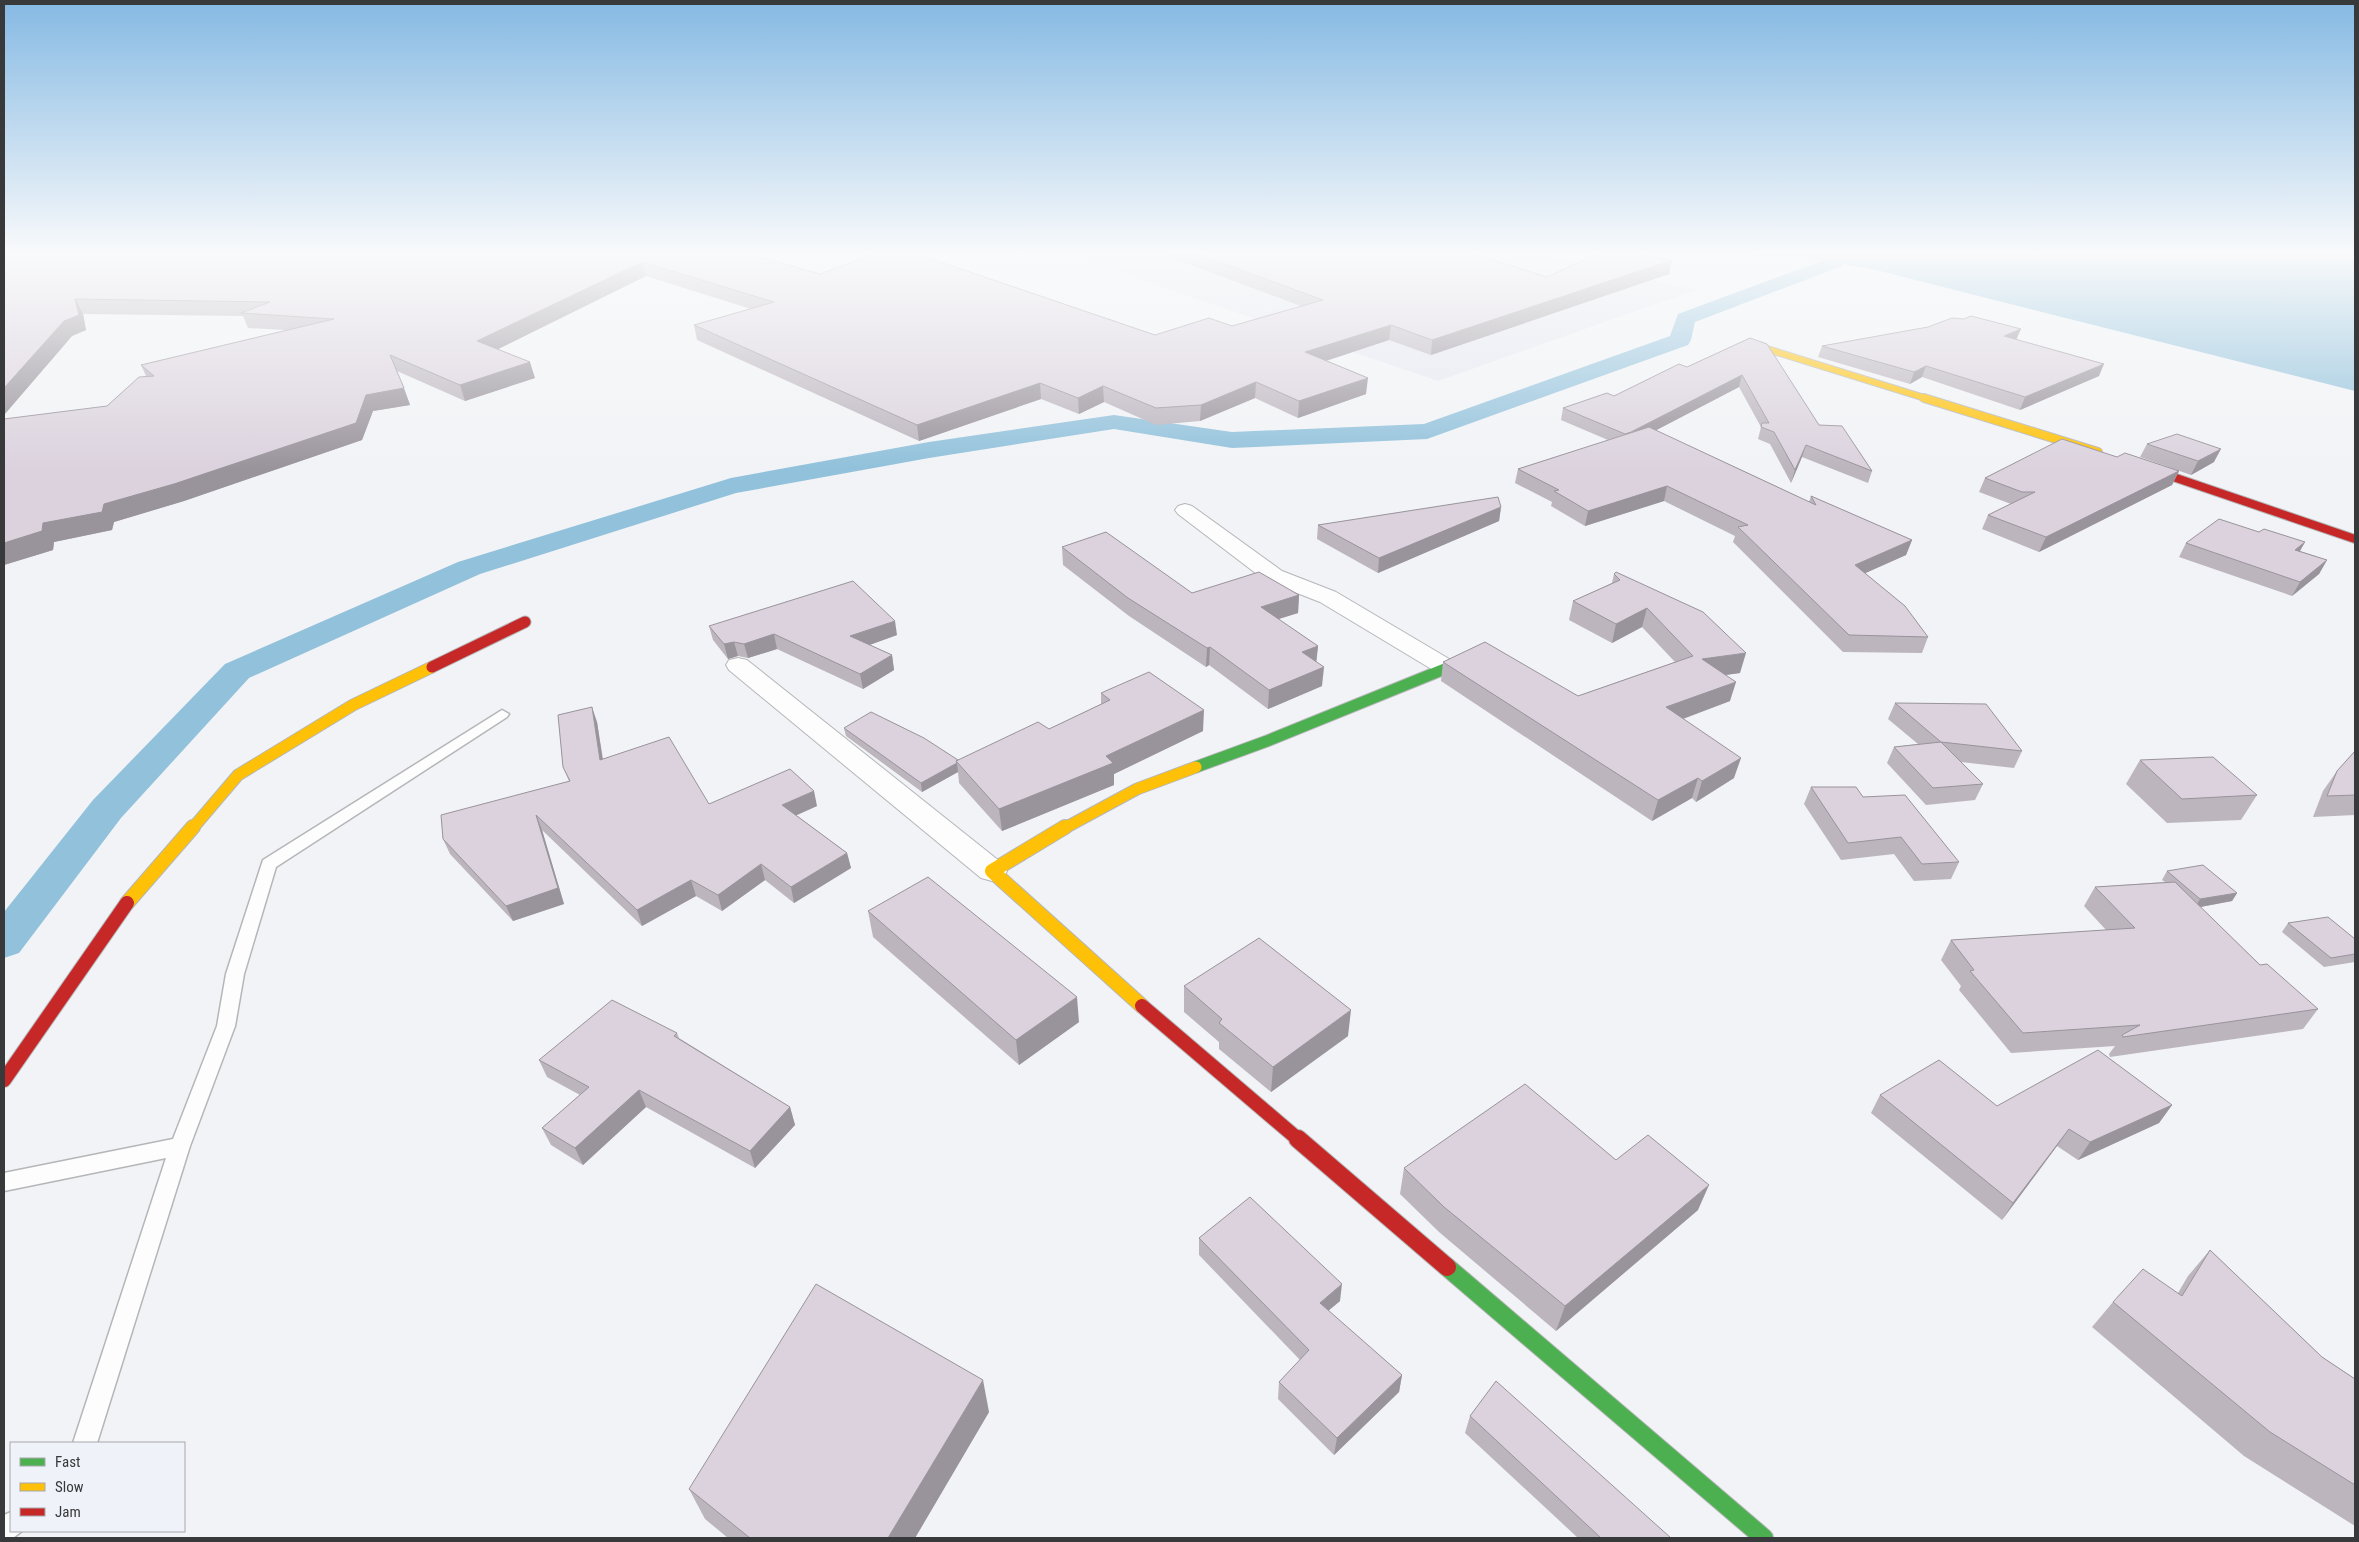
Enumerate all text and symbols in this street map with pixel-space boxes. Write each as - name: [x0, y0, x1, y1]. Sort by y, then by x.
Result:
- legend: [10, 1442, 185, 1532]
- text: Fast: [55, 1453, 80, 1471]
- text: Slow: [55, 1478, 84, 1496]
- text: Jam: [55, 1503, 81, 1521]

